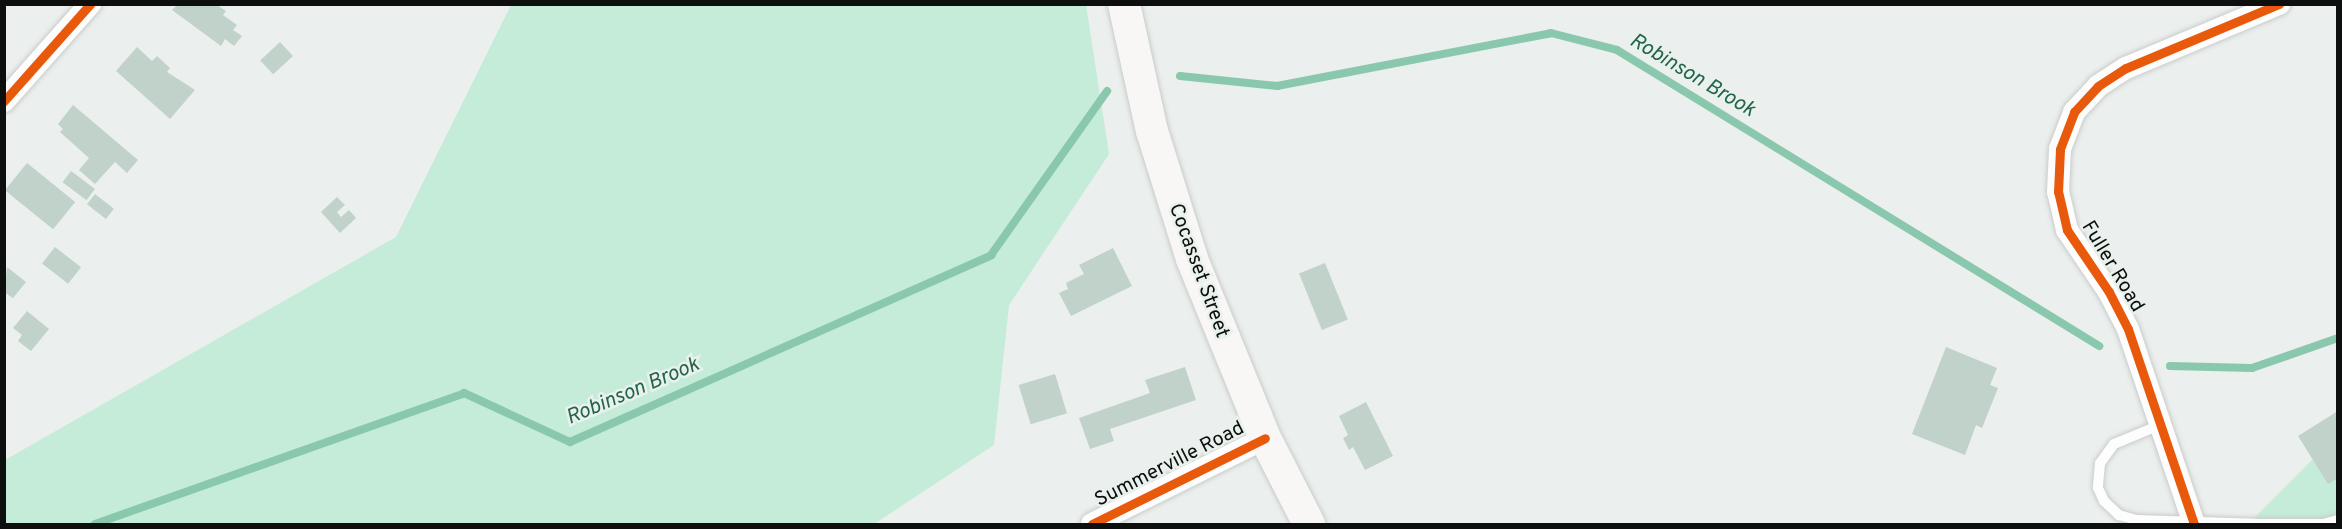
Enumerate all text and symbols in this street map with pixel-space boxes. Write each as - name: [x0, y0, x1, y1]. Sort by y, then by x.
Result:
- water label: Robinson Brook: [1625, 29, 1759, 123]
- street label: Cocasset Street: [1163, 201, 1233, 341]
- street label: Fuller Road: [2075, 217, 2149, 317]
- water label: Robinson Brook: [563, 353, 703, 431]
- street label: Summerville Road: [1091, 417, 1249, 513]

